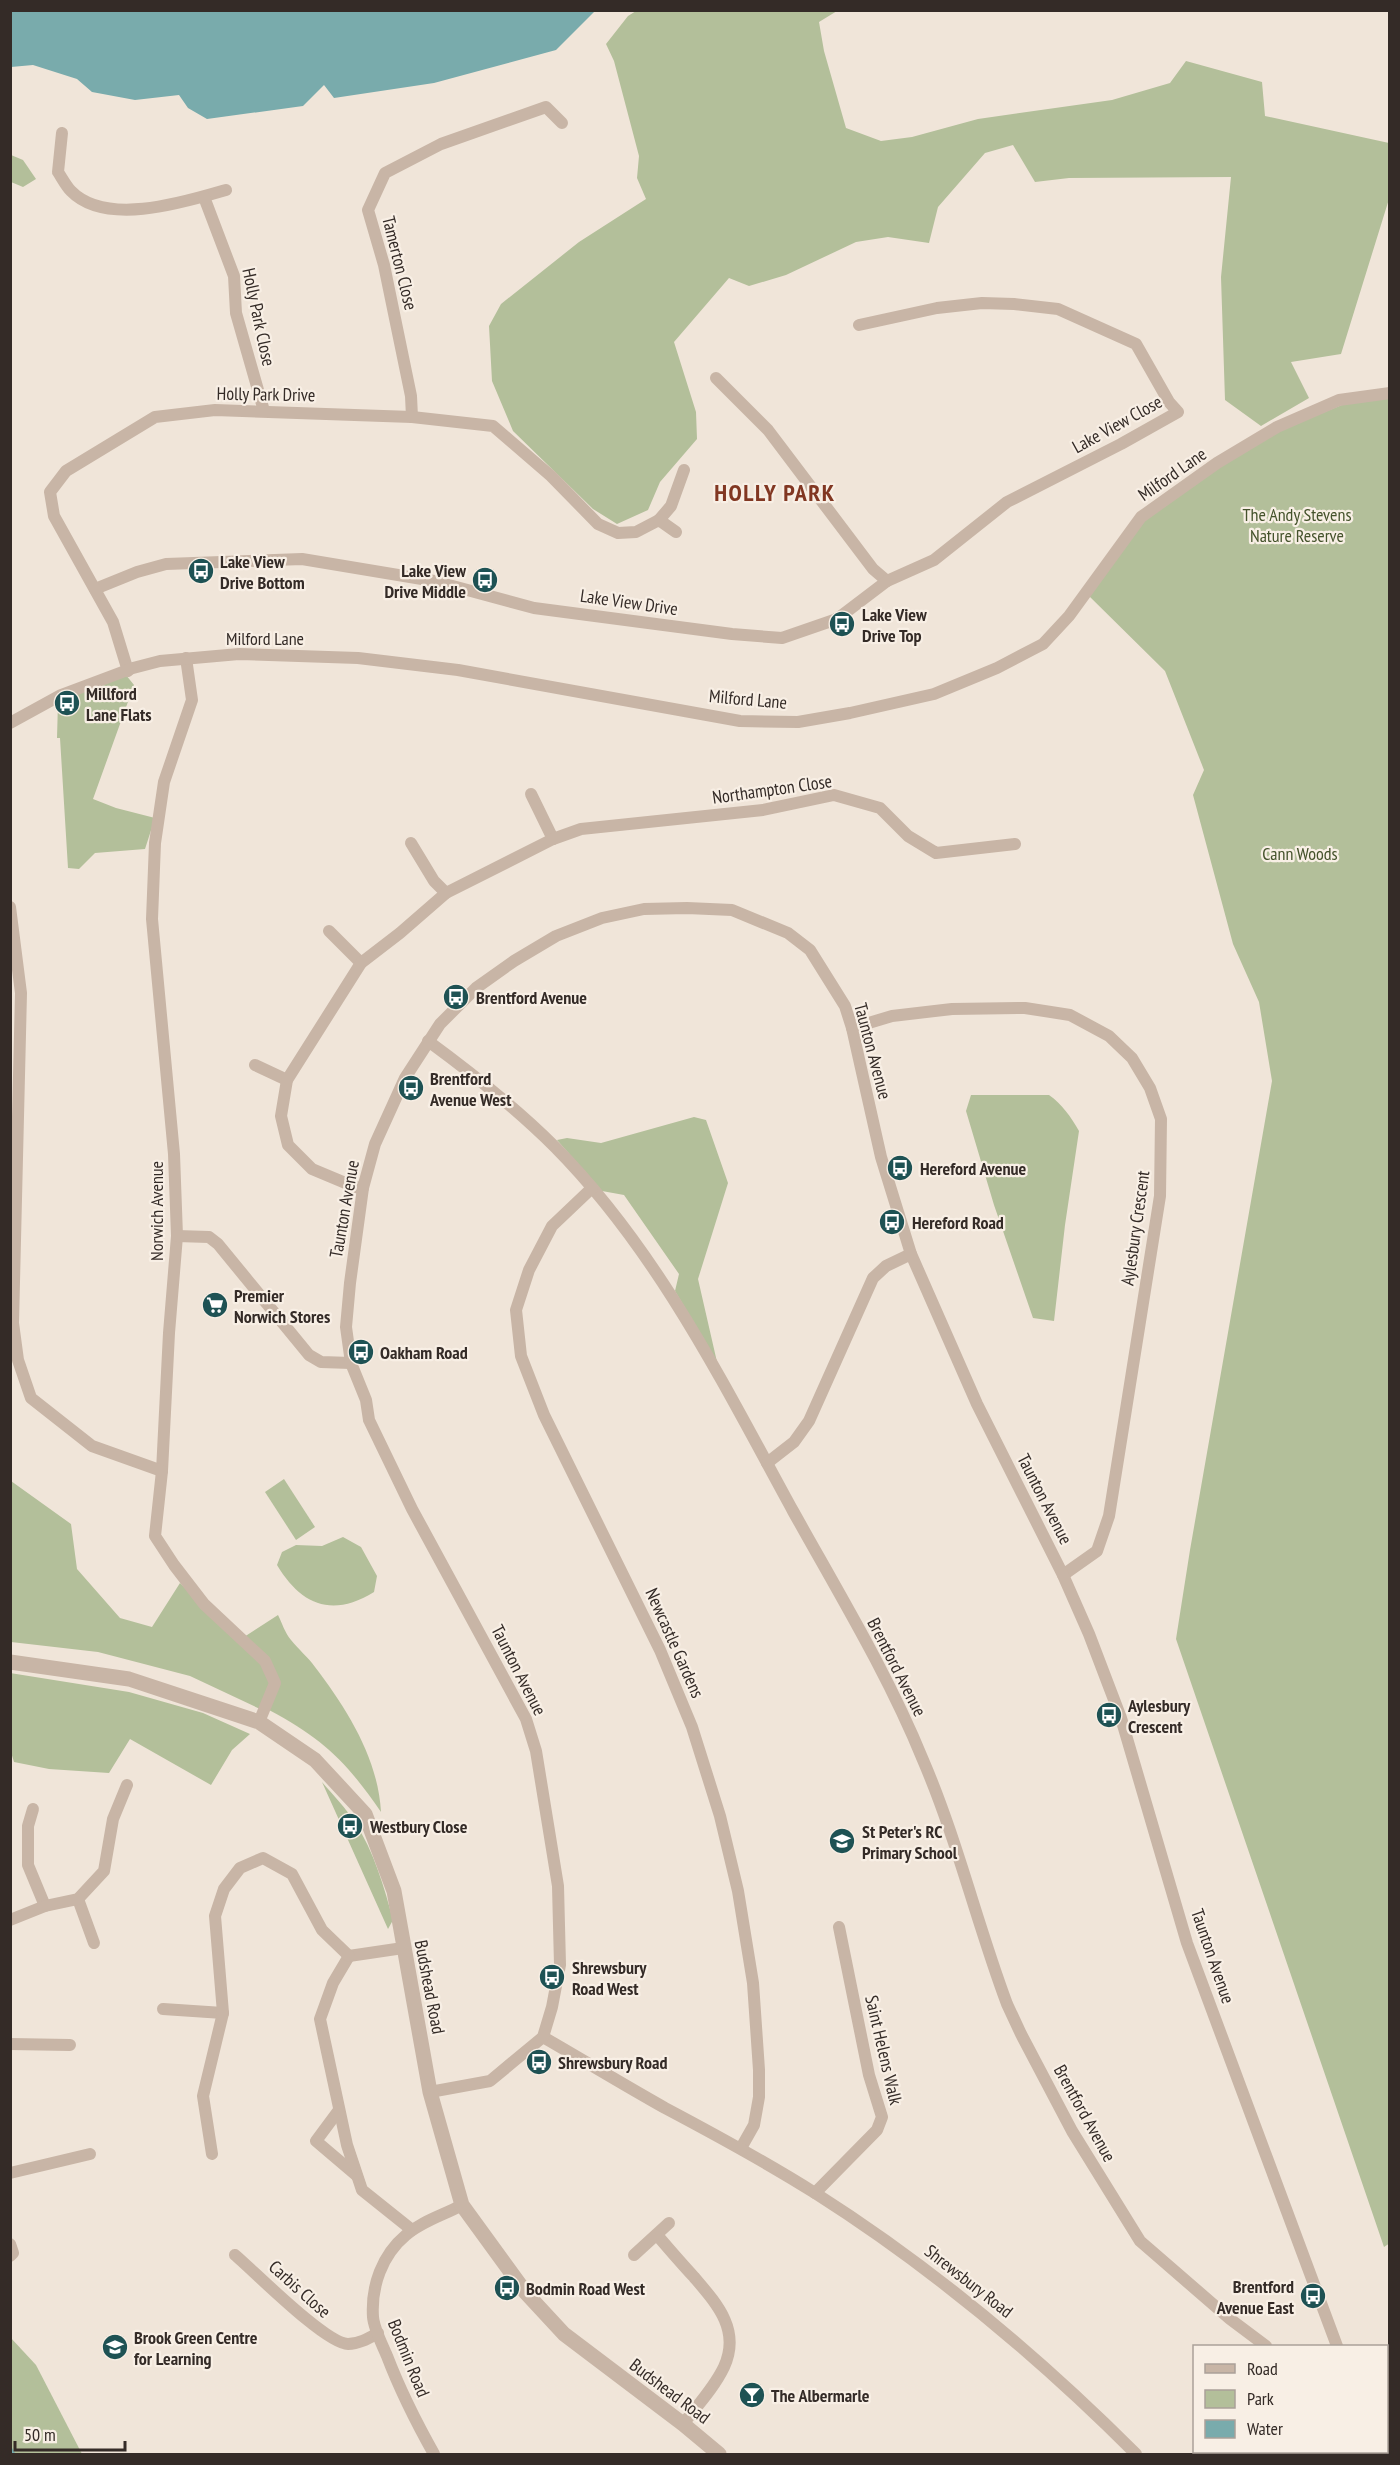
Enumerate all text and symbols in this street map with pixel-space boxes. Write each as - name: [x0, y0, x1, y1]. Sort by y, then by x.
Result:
- street label: Tamerton Close: [377, 214, 423, 312]
- street label: Holly Park Close: [237, 266, 281, 368]
- street label: Holly Park Drive: [216, 382, 316, 406]
- street label: Lake View Close: [1068, 390, 1166, 458]
- street label: Milford Lane: [1133, 442, 1211, 506]
- district label: HOLLY PARK: [714, 477, 836, 508]
- park label: The Andy Stevens Nature Reserve: [1242, 503, 1352, 547]
- place label: Lake View Drive Bottom: [220, 550, 305, 594]
- bus stop icon: Lake View Drive Bottom: [186, 556, 216, 586]
- place label: Lake View Drive Middle: [384, 559, 466, 603]
- bus stop icon: Lake View Drive Middle: [470, 565, 500, 595]
- street label: Lake View Drive: [579, 584, 679, 620]
- place label: Lake View Drive Top: [862, 603, 927, 647]
- bus stop icon: Lake View Drive Top: [827, 609, 857, 639]
- street label: Milford Lane: [226, 627, 304, 650]
- place label: Millford Lane Flats: [86, 682, 151, 726]
- street label: Milford Lane: [708, 684, 788, 714]
- bus stop icon: Millford Lane Flats: [52, 688, 82, 718]
- street label: Northampton Close: [711, 769, 833, 809]
- park label: Cann Woods: [1262, 842, 1338, 865]
- bus stop icon: Brentford Avenue: [441, 982, 471, 1012]
- place label: Brentford Avenue: [476, 986, 587, 1009]
- street label: Taunton Avenue: [849, 1000, 897, 1102]
- place label: Brentford Avenue West: [429, 1067, 512, 1111]
- bus stop icon: Brentford Avenue West: [396, 1073, 426, 1103]
- bus stop icon: Hereford Avenue: [885, 1153, 915, 1183]
- place label: Hereford Avenue: [920, 1157, 1026, 1180]
- street label: Taunton Avenue: [324, 1158, 364, 1260]
- street label: Norwich Avenue: [145, 1161, 168, 1261]
- street label: Aylesbury Crescent: [1116, 1169, 1154, 1287]
- bus stop icon: Hereford Road: [877, 1207, 907, 1237]
- place label: Hereford Road: [912, 1211, 1004, 1234]
- place label: Premier Norwich Stores: [234, 1284, 330, 1328]
- supermarket icon: Premier Norwich Stores: [200, 1290, 230, 1320]
- bus stop icon: Oakham Road: [346, 1337, 376, 1367]
- place label: Oakham Road: [380, 1341, 468, 1364]
- street label: Taunton Avenue: [1012, 1450, 1078, 1548]
- street label: Newcastle Gardens: [641, 1585, 709, 1701]
- street label: Brentford Avenue: [862, 1614, 932, 1720]
- street label: Taunton Avenue: [486, 1621, 552, 1719]
- place label: Aylesbury Crescent: [1127, 1694, 1191, 1738]
- bus stop icon: Aylesbury Crescent: [1094, 1700, 1124, 1730]
- bus stop icon: Westbury Close: [335, 1811, 365, 1841]
- place label: Westbury Close: [369, 1815, 468, 1838]
- place label: St Peter's RC Primary School: [862, 1820, 958, 1864]
- school or university icon: St Peter's RC Primary School: [827, 1826, 857, 1856]
- street label: Taunton Avenue: [1186, 1906, 1240, 2006]
- street label: Budshead Road: [410, 1938, 450, 2036]
- place label: Shrewsbury Road West: [572, 1956, 647, 2000]
- bus stop icon: Shrewsbury Road West: [537, 1962, 567, 1992]
- street label: Saint Helens Walk: [860, 1993, 908, 2107]
- bus stop icon: Shrewsbury Road: [524, 2047, 554, 2077]
- place label: Shrewsbury Road: [558, 2051, 667, 2074]
- street label: Brentford Avenue: [1049, 2060, 1121, 2166]
- street label: Shrewsbury Road: [920, 2239, 1018, 2323]
- street label: Carbis Close: [264, 2255, 336, 2323]
- bus stop icon: Bodmin Road West: [492, 2273, 522, 2303]
- place label: Brentford Avenue East: [1216, 2275, 1295, 2319]
- place label: Bodmin Road West: [526, 2277, 646, 2300]
- bus stop icon: Brentford Avenue East: [1298, 2281, 1328, 2311]
- street label: Bodmin Road: [383, 2316, 435, 2400]
- place label: Brook Green Centre for Learning: [134, 2326, 258, 2370]
- school or university icon: Brook Green Centre for Learning: [100, 2332, 130, 2362]
- legend: [1193, 2345, 1388, 2453]
- street label: Budshead Road: [625, 2353, 715, 2429]
- text: Road: [1247, 2357, 1278, 2380]
- bar icon: The Albermarle: [737, 2380, 767, 2410]
- place label: The Albermarle: [771, 2384, 870, 2407]
- text: Park: [1247, 2387, 1274, 2410]
- scale bar: [15, 2414, 124, 2452]
- text: Water: [1247, 2417, 1283, 2440]
- text: 50 m: [24, 2423, 56, 2446]

